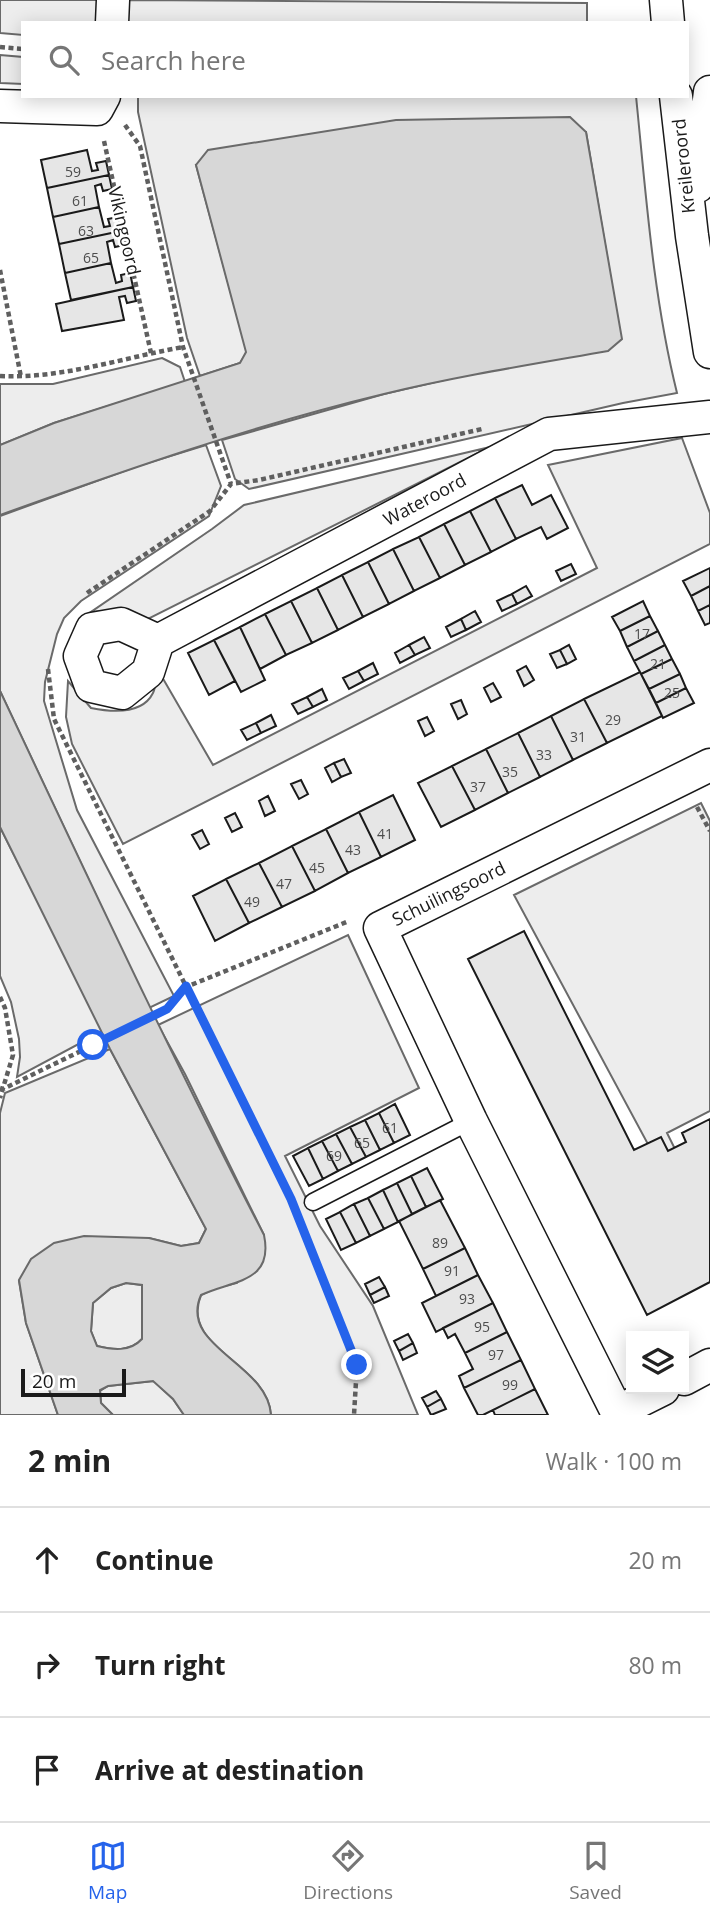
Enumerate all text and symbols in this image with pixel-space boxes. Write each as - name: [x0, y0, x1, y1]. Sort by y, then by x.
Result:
- search box: [21, 21, 689, 98]
- icon: search: [45, 41, 83, 79]
- text: Search here: [101, 42, 246, 78]
- street label: Kreileroord: [666, 118, 700, 215]
- house number: 59: [65, 162, 81, 181]
- street label: Vikingoord: [103, 184, 147, 277]
- house number: 61: [72, 191, 88, 210]
- house number: 63: [78, 221, 94, 240]
- house number: 65: [83, 248, 99, 267]
- street label: Wateroord: [379, 467, 470, 531]
- house number: 17: [634, 624, 650, 643]
- house number: 21: [650, 654, 666, 673]
- house number: 25: [664, 683, 680, 702]
- house number: 29: [605, 710, 621, 729]
- house number: 31: [570, 727, 586, 746]
- house number: 33: [536, 745, 552, 764]
- house number: 35: [502, 762, 518, 781]
- house number: 37: [470, 777, 486, 796]
- house number: 41: [377, 824, 393, 843]
- house number: 43: [345, 840, 361, 859]
- street label: Schuilingsoord: [388, 855, 509, 931]
- house number: 45: [309, 858, 325, 877]
- house number: 47: [276, 874, 292, 893]
- house number: 49: [244, 892, 260, 911]
- route start: [77, 1029, 108, 1060]
- house number: 61: [382, 1118, 398, 1137]
- house number: 65: [354, 1133, 370, 1152]
- house number: 69: [326, 1146, 342, 1165]
- house number: 89: [432, 1233, 448, 1252]
- house number: 91: [444, 1261, 460, 1280]
- house number: 93: [459, 1289, 475, 1308]
- house number: 95: [474, 1317, 490, 1336]
- map controls: [626, 1331, 689, 1394]
- button: layers: [626, 1331, 689, 1394]
- house number: 97: [488, 1345, 504, 1364]
- route end: [341, 1349, 372, 1380]
- scale bar: [21, 1366, 126, 1398]
- text: 20 m: [32, 1368, 76, 1394]
- house number: 99: [502, 1375, 518, 1394]
- text: 2 min: [28, 1440, 111, 1481]
- text: Walk · 100 m: [545, 1445, 682, 1477]
- icon: ahead: [28, 1541, 66, 1579]
- text: Continue: [95, 1542, 214, 1578]
- text: 20 m: [628, 1544, 682, 1576]
- icon: right: [28, 1646, 66, 1684]
- text: Turn right: [95, 1647, 226, 1683]
- text: 80 m: [628, 1649, 682, 1681]
- icon: arrive: [28, 1751, 66, 1789]
- text: Arrive at destination: [95, 1752, 364, 1788]
- tab: Map: [88, 1837, 127, 1905]
- tab: Directions: [303, 1837, 393, 1905]
- tab: Saved: [569, 1837, 622, 1905]

